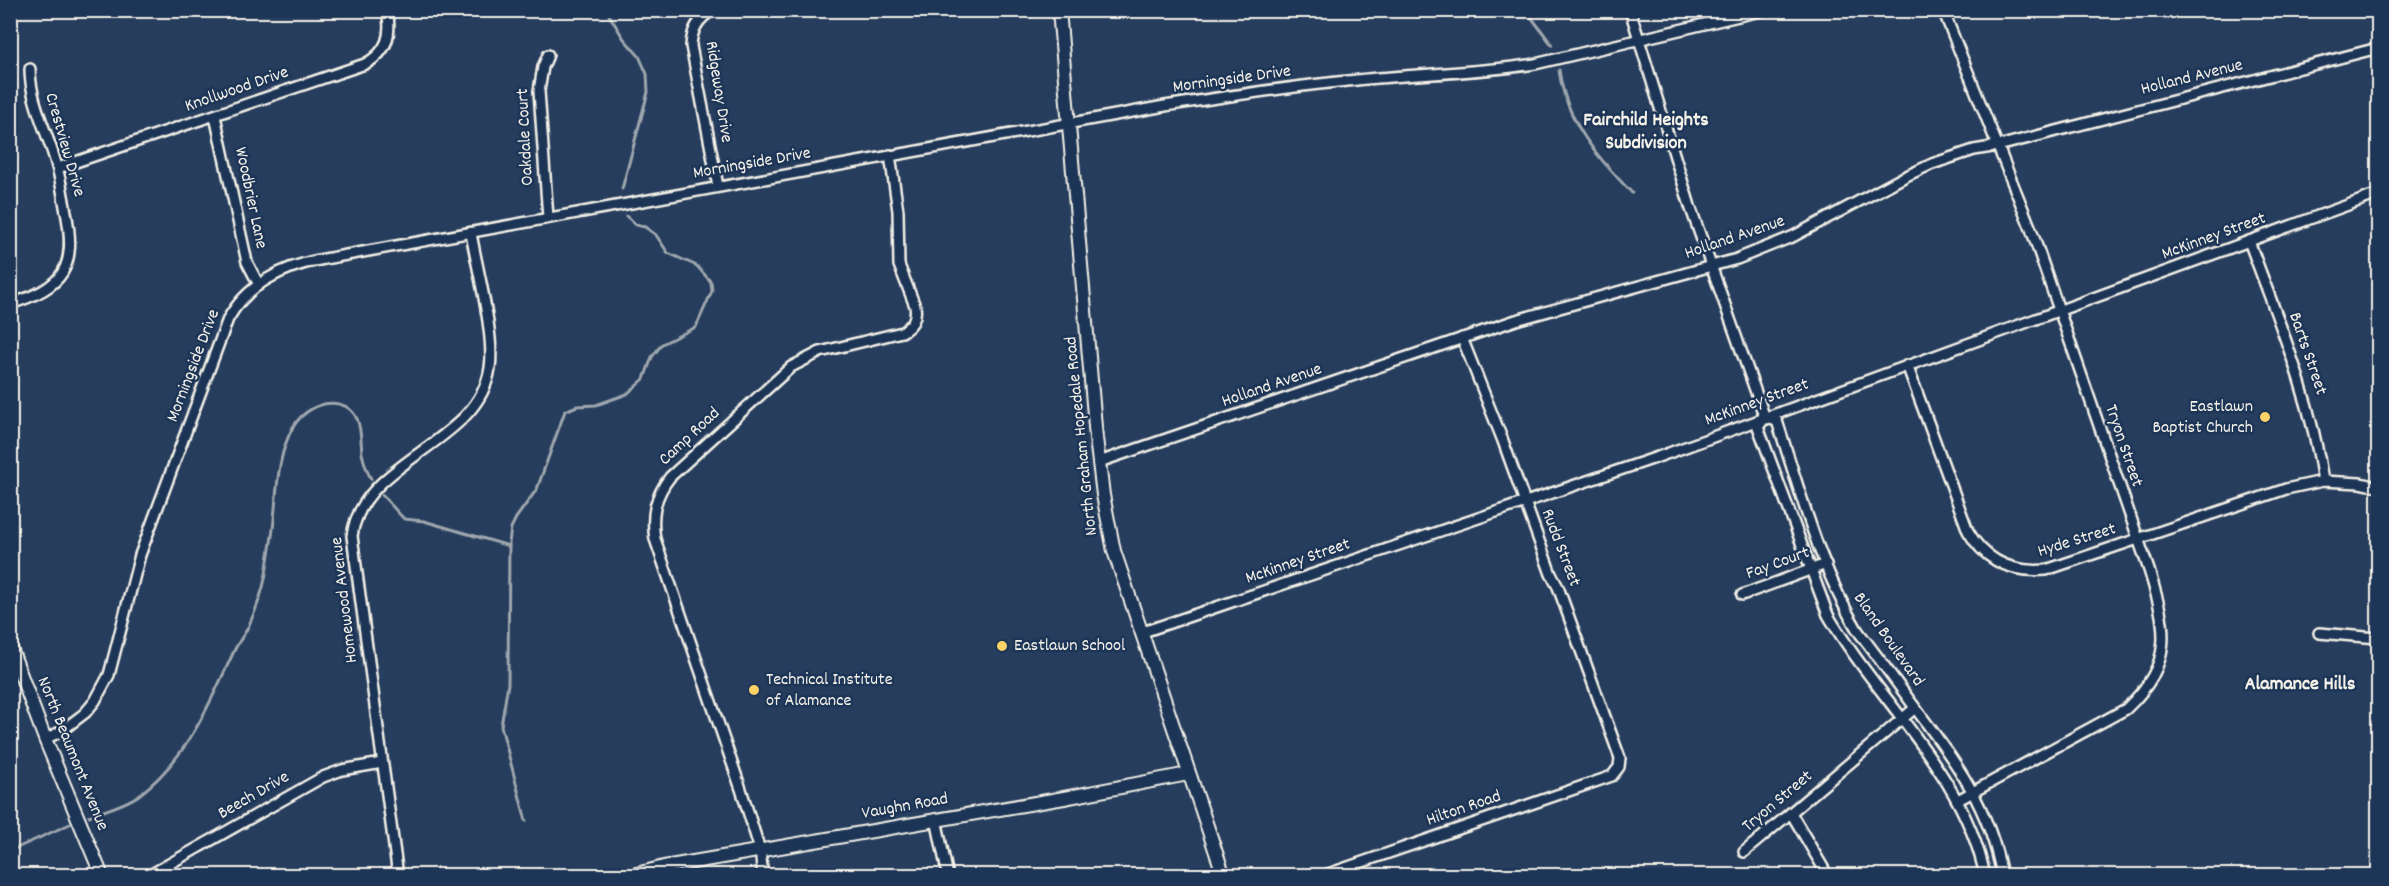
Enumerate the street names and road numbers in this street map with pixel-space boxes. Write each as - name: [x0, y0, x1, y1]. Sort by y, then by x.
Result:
- street label: Ridgeway Drive: [698, 39, 738, 145]
- street label: Holland Avenue: [2138, 53, 2246, 103]
- street label: Morningside Drive: [1171, 59, 1293, 101]
- street label: Knollwood Drive: [182, 61, 292, 119]
- street label: Oakdale Court: [511, 87, 541, 186]
- street label: Crestview Drive: [37, 90, 91, 200]
- street label: Morningside Drive: [691, 141, 813, 187]
- street label: Woodbrier Lane: [227, 145, 273, 251]
- street label: McKinney Street: [2158, 206, 2270, 267]
- street label: Holland Avenue: [1682, 209, 1788, 267]
- street label: Morningside Drive: [161, 306, 227, 426]
- street label: Barts Street: [2281, 309, 2333, 399]
- street label: North Graham Hopedale Road: [1059, 335, 1105, 537]
- street label: Holland Avenue: [1219, 357, 1325, 415]
- street label: McKinney Street: [1701, 372, 1813, 433]
- street label: Camp Road: [654, 402, 726, 472]
- street label: Tryon Street: [2097, 402, 2149, 491]
- street label: Rudd Street: [1534, 506, 1586, 591]
- street label: Hyde Street: [2035, 517, 2120, 565]
- street label: McKinney Street: [1242, 532, 1354, 592]
- street label: Homewood Avenue: [325, 535, 365, 665]
- street label: Fay Court: [1743, 541, 1814, 587]
- street label: Bland Boulevard: [1846, 588, 1930, 692]
- street label: North Beaumont Avenue: [30, 673, 114, 835]
- street label: Beech Drive: [214, 765, 294, 826]
- street label: Tryon Street: [1737, 765, 1819, 839]
- street label: Hilton Road: [1423, 785, 1505, 833]
- street label: Vaughn Road: [860, 787, 950, 827]

